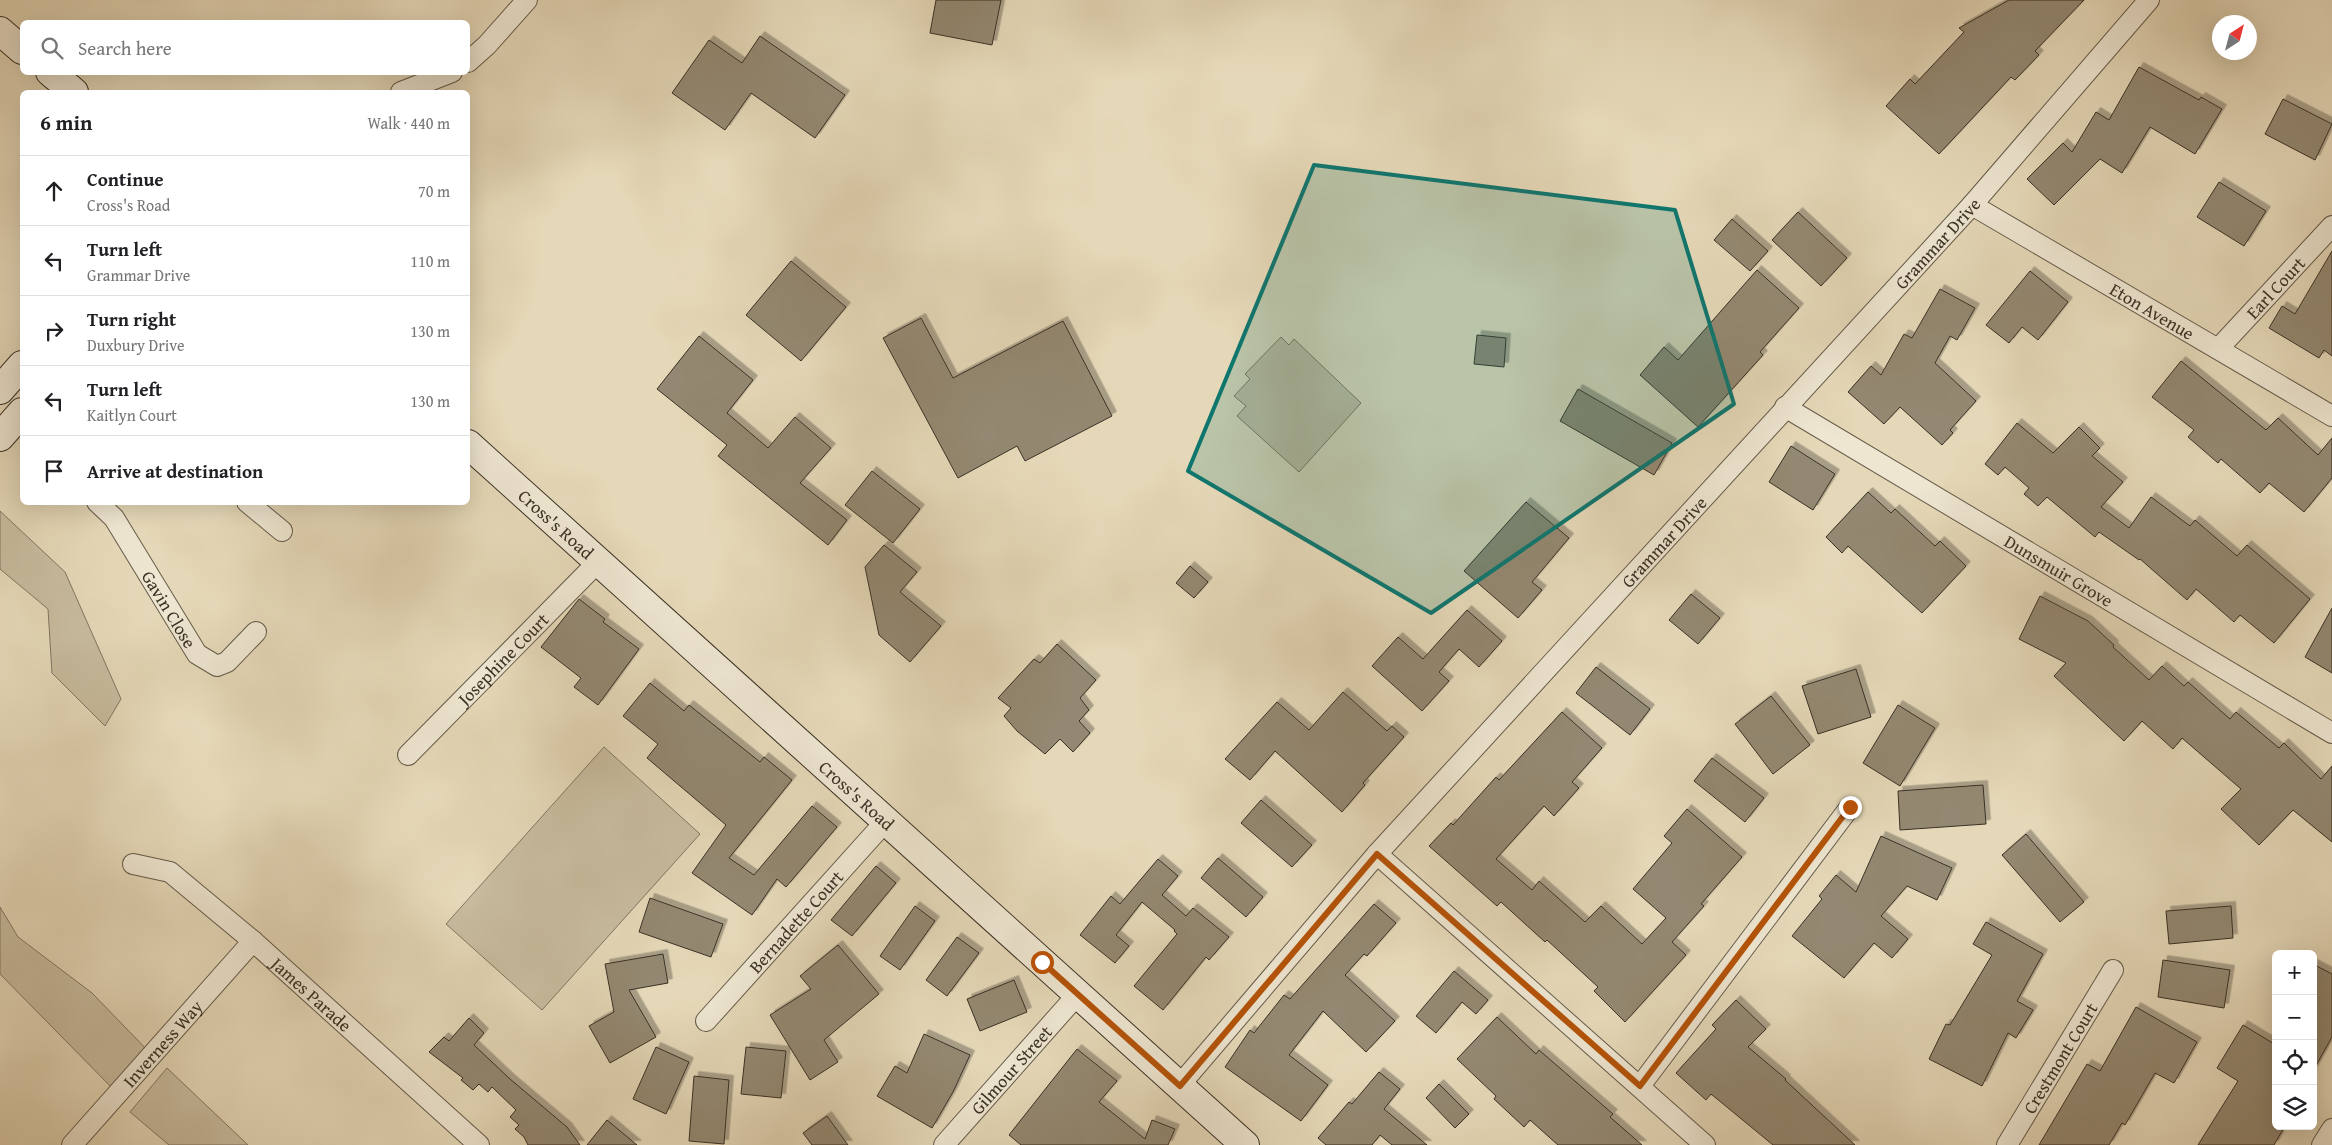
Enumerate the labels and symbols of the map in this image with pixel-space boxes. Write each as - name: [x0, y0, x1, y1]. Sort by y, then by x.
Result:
- north arrow: [2212, 15, 2257, 60]
- street label: Grammar Drive: [1888, 191, 1987, 295]
- street label: Earl Court: [2239, 250, 2311, 325]
- street label: Eton Avenue: [2105, 275, 2200, 346]
- street label: Cross's Road: [512, 482, 601, 565]
- street label: Grammar Drive: [1614, 490, 1713, 593]
- street label: Dunsmuir Grove: [2000, 527, 2119, 613]
- street label: Gavin Close: [135, 565, 204, 653]
- street label: Josephine Court: [449, 606, 555, 713]
- street label: Cross's Road: [813, 754, 901, 837]
- route end: [1839, 796, 1862, 819]
- street label: Bernadette Court: [742, 863, 850, 979]
- street label: James Parade: [264, 949, 358, 1038]
- route start: [1031, 951, 1054, 974]
- street label: Inverness Way: [116, 994, 209, 1093]
- street label: Crestmont Court: [2016, 996, 2104, 1119]
- street label: Gilmour Street: [964, 1018, 1059, 1120]

